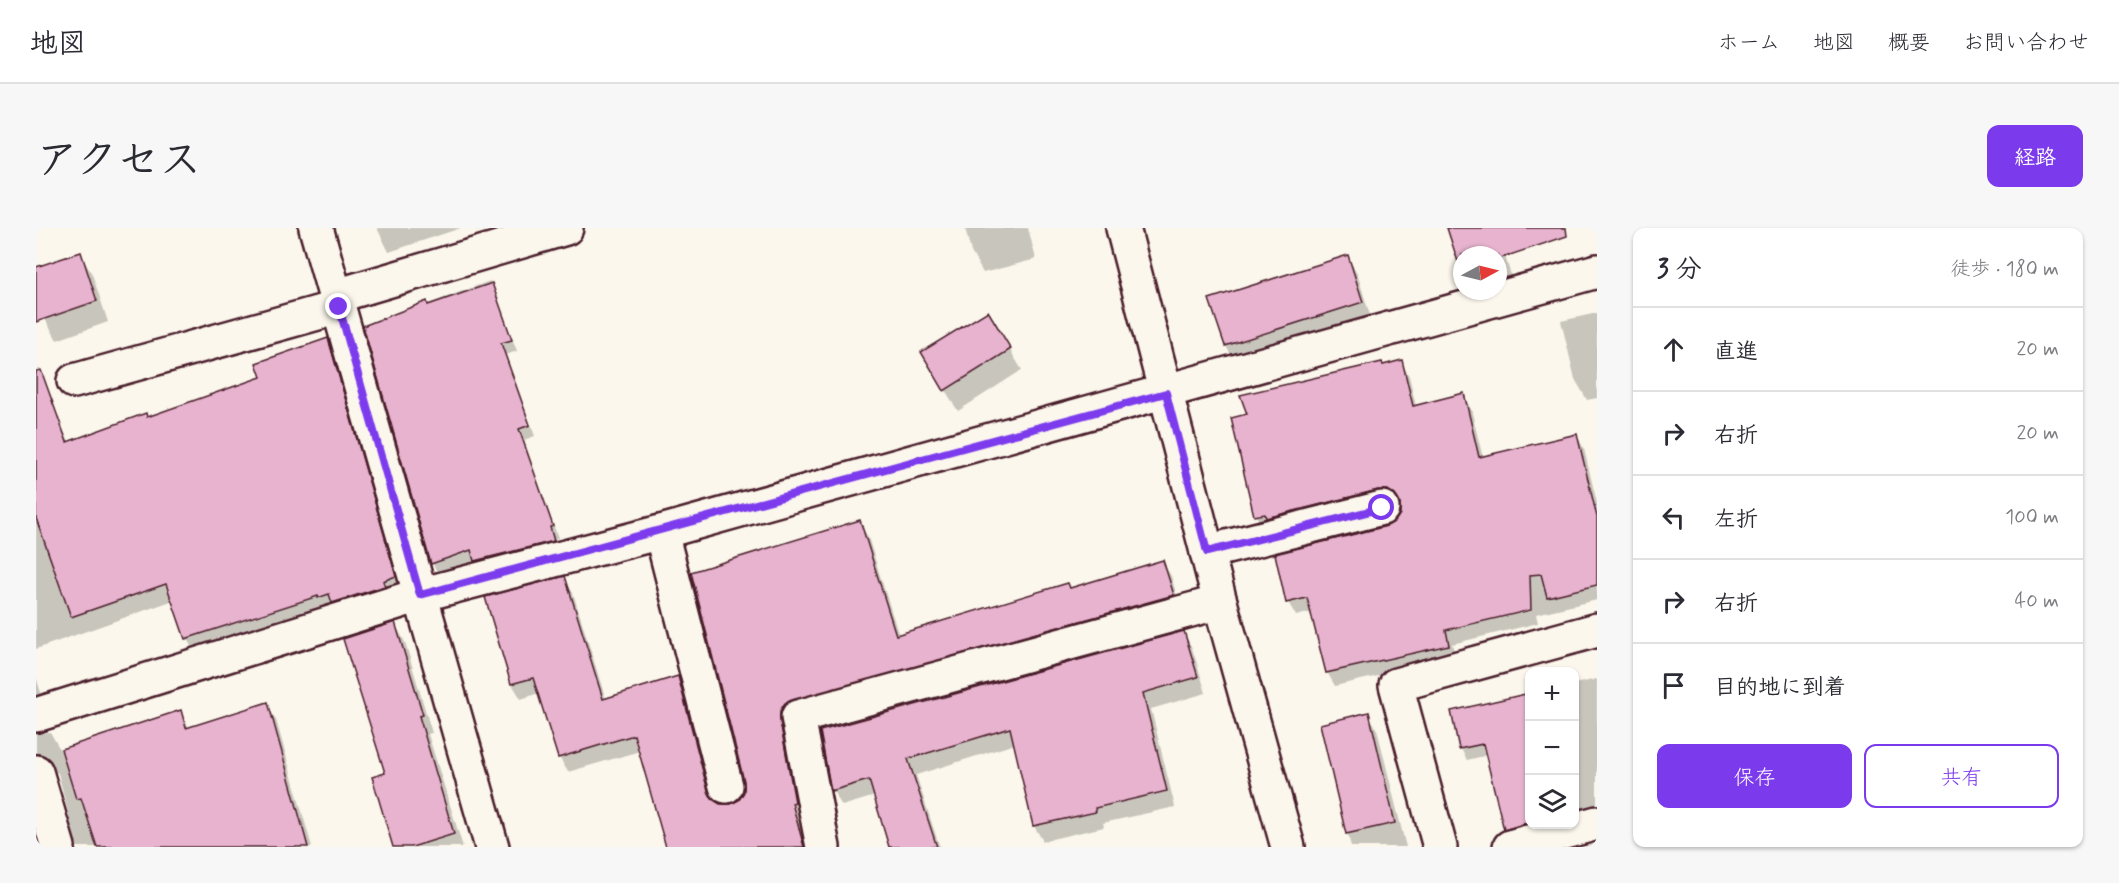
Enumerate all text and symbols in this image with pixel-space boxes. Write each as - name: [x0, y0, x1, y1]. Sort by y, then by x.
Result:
- text: 地図: [30, 26, 86, 63]
- text: ホーム: [1718, 29, 1780, 57]
- text: 地図: [1813, 29, 1855, 57]
- text: 概要: [1888, 29, 1930, 57]
- text: お問い合わせ: [1963, 29, 2089, 57]
- button: 経路: [1987, 125, 2083, 187]
- text: アクセス: [36, 134, 201, 189]
- north arrow: [1453, 246, 1507, 300]
- text: 3 分: [1657, 253, 1702, 287]
- text: 徒歩 · 180 m: [1950, 256, 2059, 283]
- route end: [325, 293, 351, 319]
- icon: ahead: [1657, 333, 1690, 366]
- text: 20 m: [2016, 336, 2059, 363]
- text: 直進: [1714, 338, 1758, 366]
- icon: right: [1657, 417, 1690, 450]
- text: 20 m: [2016, 420, 2059, 447]
- text: 右折: [1714, 422, 1758, 450]
- route start: [1368, 494, 1394, 520]
- icon: left: [1657, 501, 1690, 534]
- text: 100 m: [2005, 504, 2059, 531]
- text: 左折: [1714, 506, 1758, 534]
- icon: right: [1657, 585, 1690, 618]
- text: 40 m: [2015, 588, 2059, 615]
- text: 右折: [1714, 590, 1758, 618]
- map controls: [1525, 667, 1579, 829]
- button: +: [1525, 667, 1579, 721]
- icon: arrive: [1657, 669, 1690, 702]
- text: 目的地に到着: [1714, 674, 1846, 702]
- button: −: [1525, 721, 1579, 775]
- button: 保存: [1657, 744, 1852, 808]
- button: 共有: [1864, 744, 2059, 808]
- button: layers: [1525, 775, 1579, 829]

